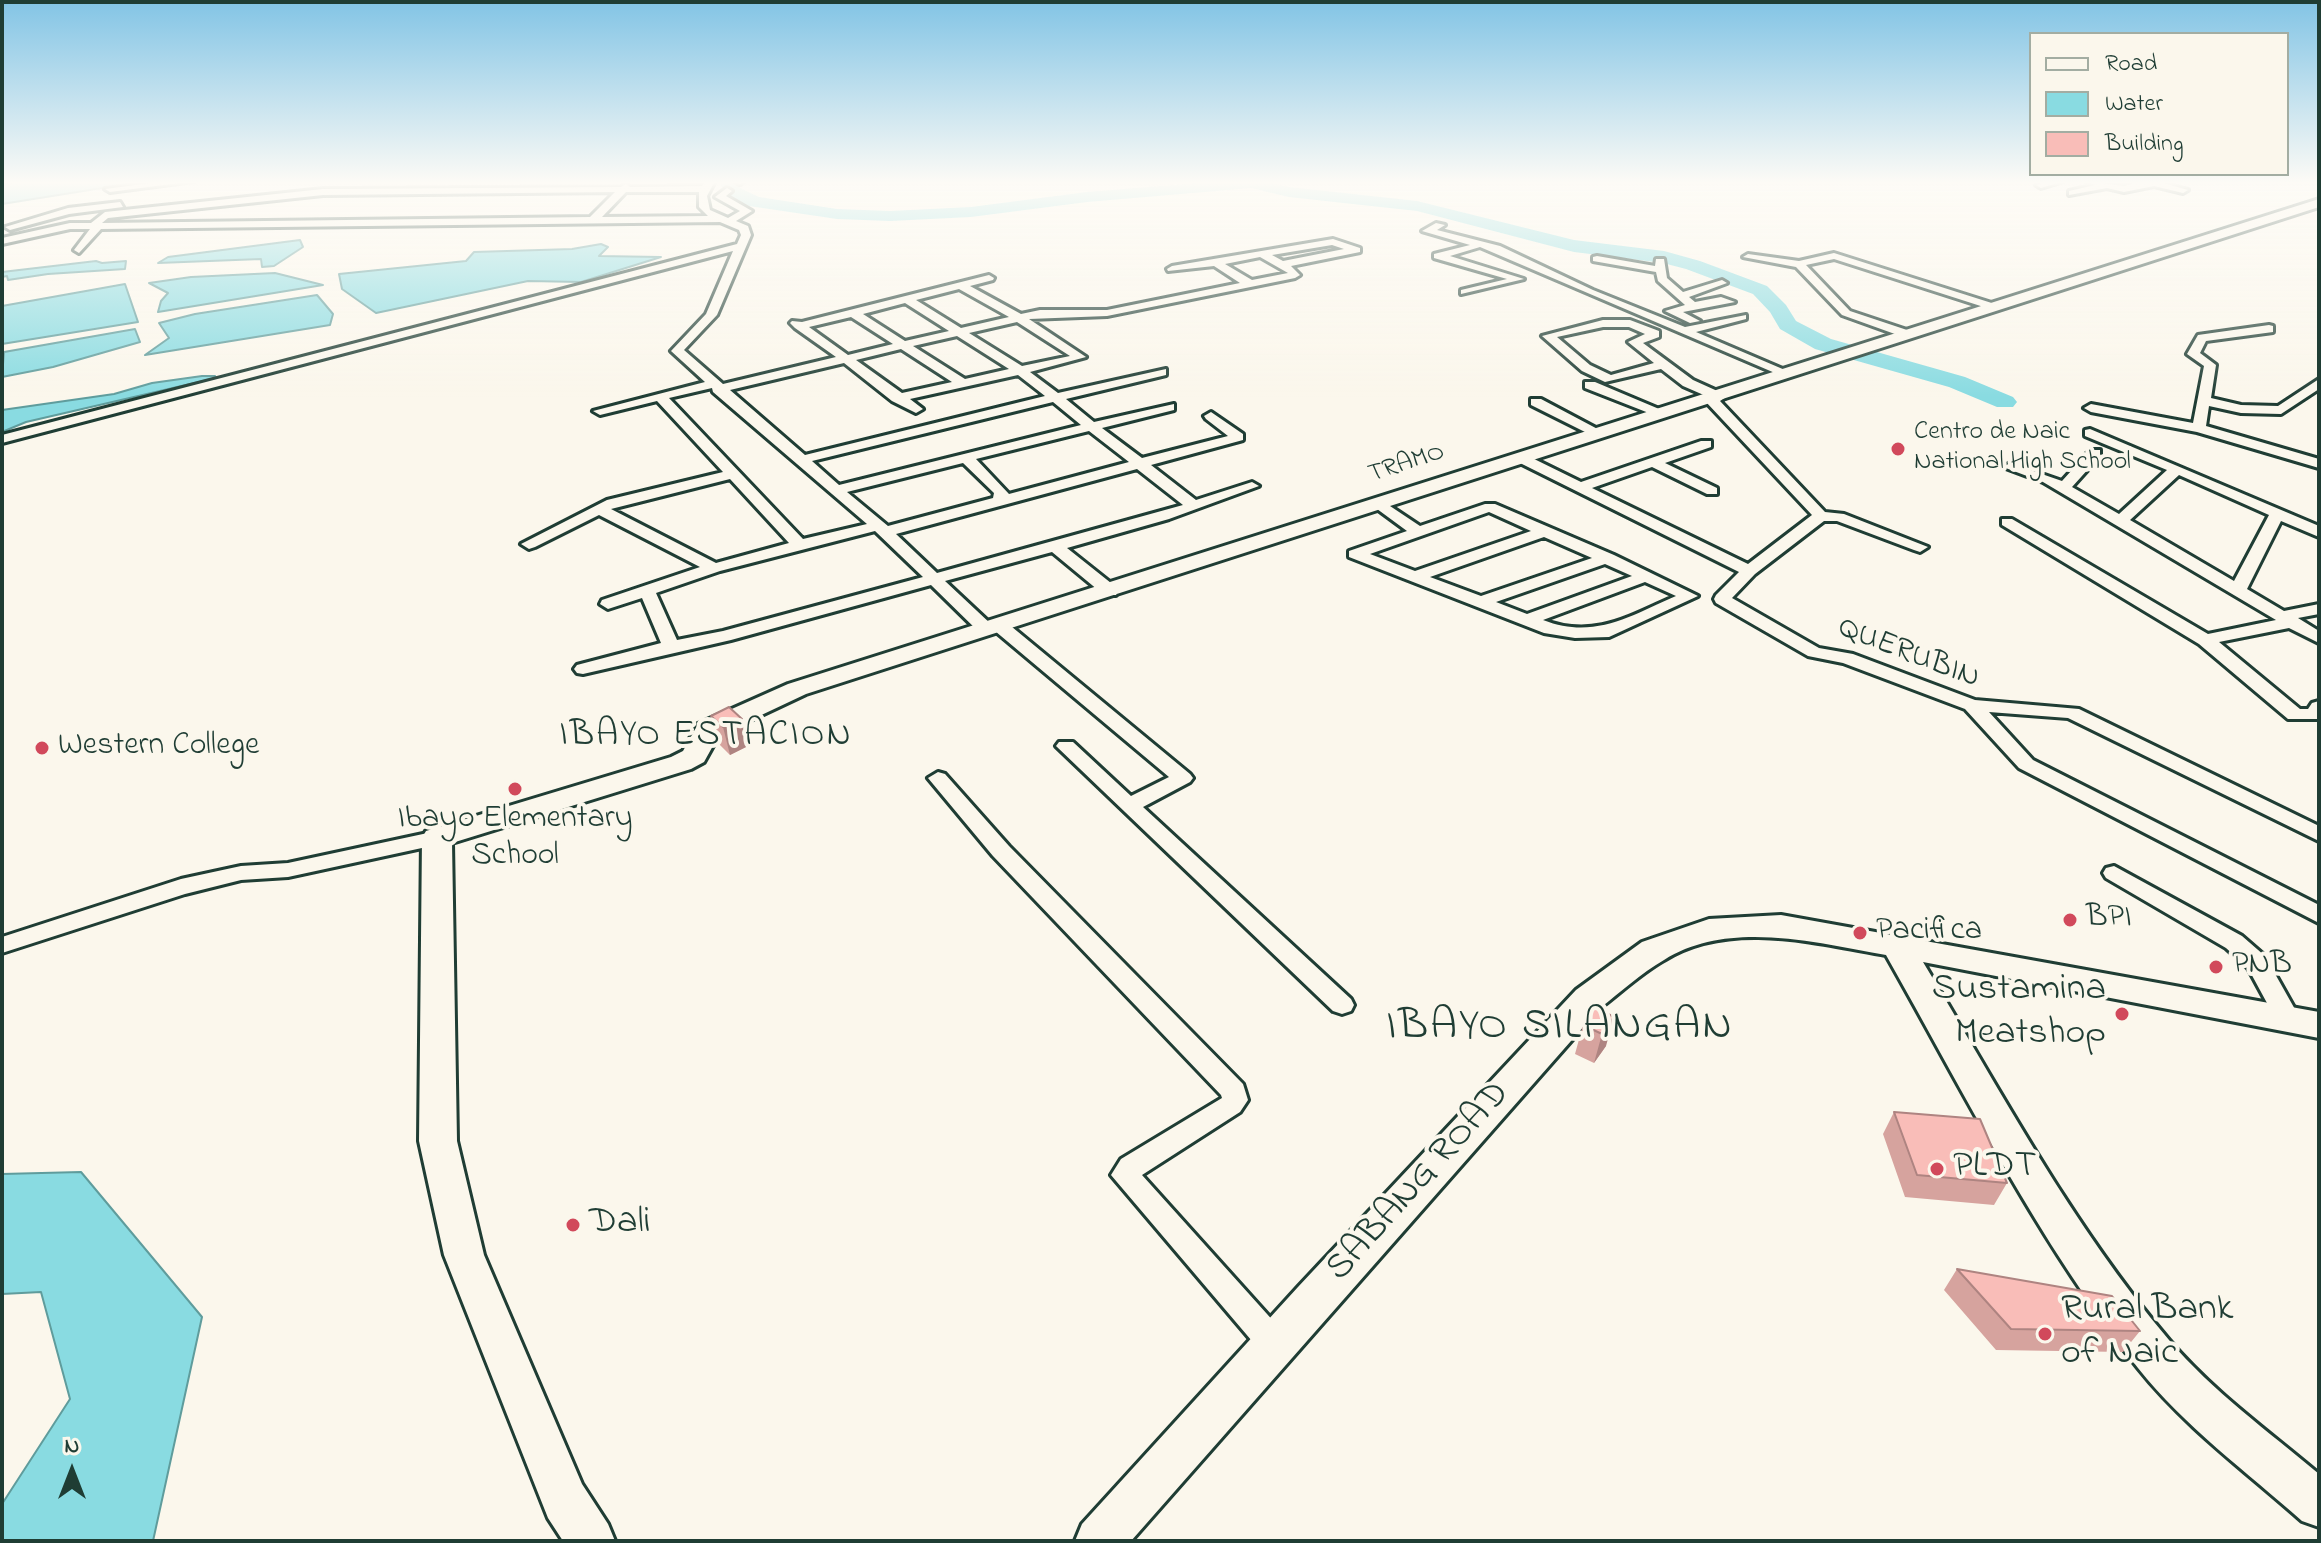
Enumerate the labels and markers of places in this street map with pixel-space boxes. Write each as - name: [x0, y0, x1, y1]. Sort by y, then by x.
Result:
- place label: Centro de Naic National High School: [1914, 418, 2131, 480]
- marker: Centro de Naic National High School: [1889, 440, 1907, 458]
- place label: Western College: [58, 729, 259, 767]
- marker: Western College: [33, 739, 51, 757]
- marker: Ibayo Elementary School: [506, 780, 524, 798]
- place label: Ibayo Elementary School: [398, 802, 632, 877]
- place label: BPI: [2086, 901, 2132, 939]
- marker: BPI: [2061, 911, 2079, 929]
- place label: Pacifica: [1876, 914, 1982, 952]
- marker: Pacifica: [1851, 924, 1869, 942]
- place label: PNB: [2232, 948, 2292, 986]
- marker: PNB: [2207, 958, 2225, 976]
- place label: Sustamina Meatshop: [1932, 969, 2106, 1058]
- marker: Sustamina Meatshop: [2113, 1005, 2131, 1023]
- place label: PLDT: [1953, 1146, 2036, 1192]
- marker: PLDT: [1928, 1160, 1946, 1178]
- place label: Dali: [589, 1202, 651, 1248]
- marker: Dali: [564, 1216, 582, 1234]
- place label: Rural Bank of Naic: [2061, 1289, 2233, 1378]
- marker: Rural Bank of Naic: [2036, 1325, 2054, 1343]

